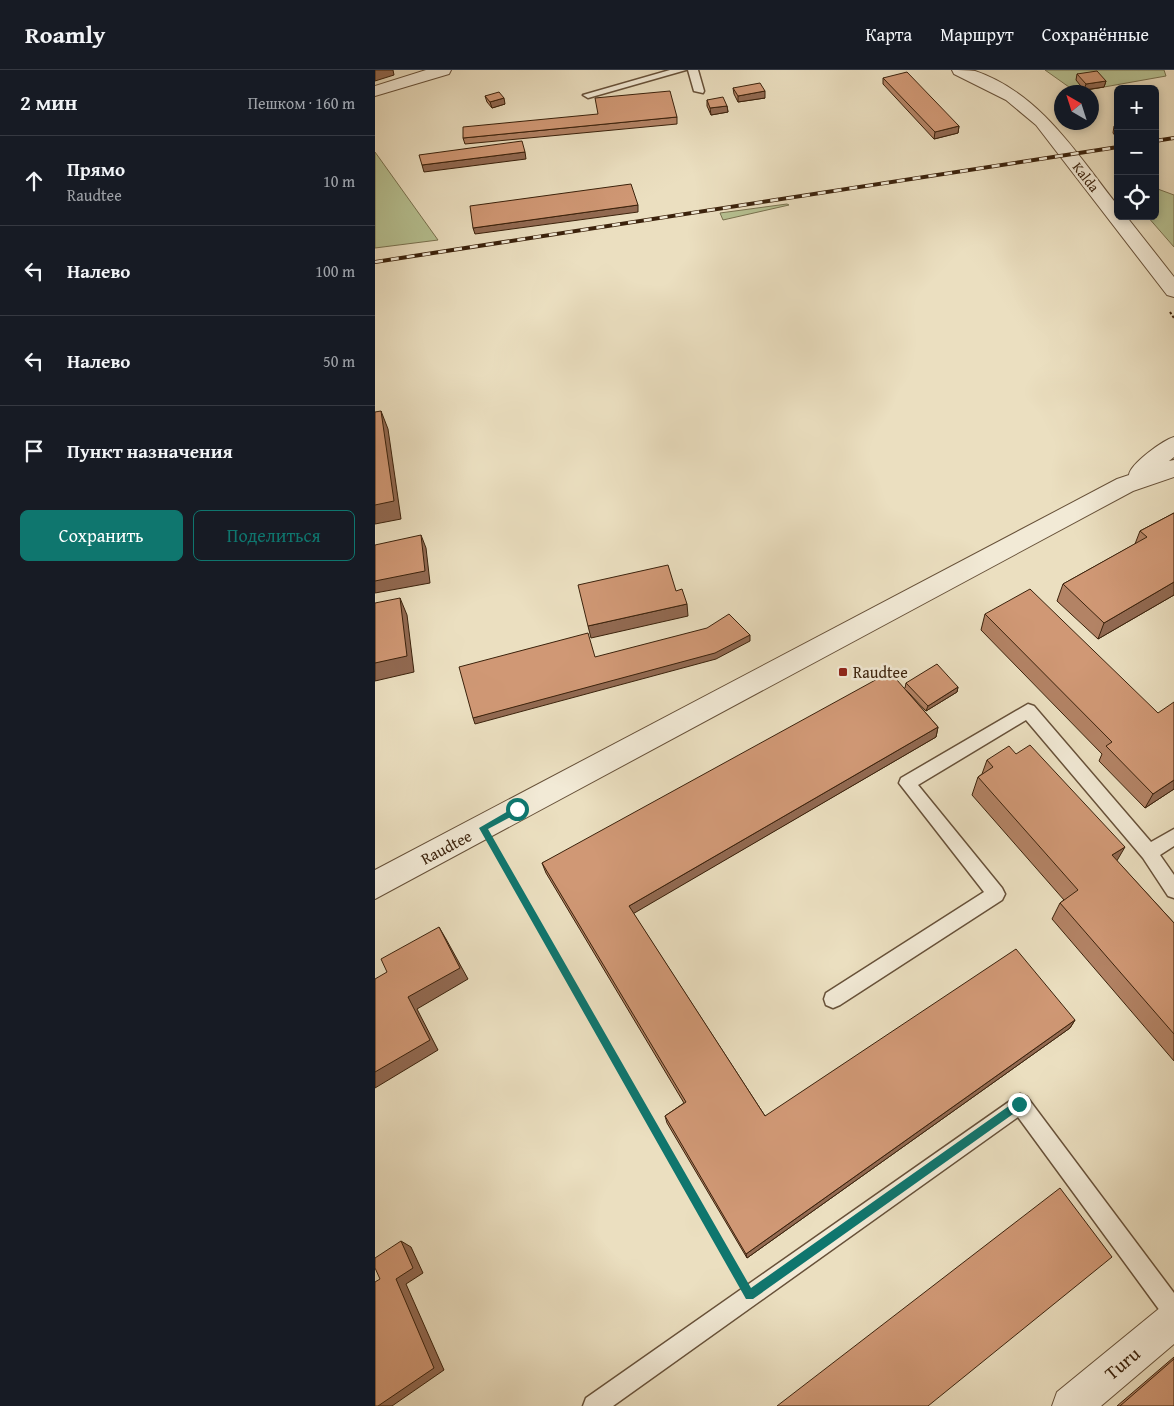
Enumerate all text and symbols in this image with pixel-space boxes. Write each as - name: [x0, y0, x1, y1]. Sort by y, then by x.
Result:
- text: Roamly: [25, 17, 105, 52]
- text: Карта: [866, 21, 912, 48]
- text: Маршрут: [940, 21, 1014, 48]
- text: Сохранённые: [1042, 21, 1149, 48]
- north arrow: [1054, 85, 1099, 130]
- map controls: [1114, 85, 1159, 220]
- button: +: [1114, 85, 1159, 130]
- text: 2 мин: [20, 87, 77, 118]
- text: Пешком · 160 m: [248, 91, 355, 115]
- button: −: [1114, 130, 1159, 175]
- text: Прямо: [67, 155, 125, 183]
- street label: Kalda: [1068, 158, 1104, 196]
- icon: ahead: [20, 167, 48, 195]
- text: 10 m: [323, 169, 355, 193]
- button: locate: [1114, 175, 1159, 220]
- text: Raudtee: [67, 183, 122, 207]
- icon: left: [20, 257, 48, 285]
- text: Налево: [67, 257, 130, 285]
- text: 100 m: [315, 259, 355, 283]
- icon: left: [20, 347, 48, 375]
- text: Налево: [67, 347, 130, 375]
- text: 50 m: [323, 349, 355, 373]
- icon: arrive: [20, 437, 48, 465]
- text: Пункт назначения: [67, 437, 233, 465]
- button: Сохранить: [20, 510, 183, 561]
- button: Поделиться: [193, 510, 355, 561]
- place label: Raudtee: [853, 660, 908, 684]
- marker: Raudtee: [837, 666, 849, 678]
- route start: [506, 798, 529, 821]
- street label: Raudtee: [416, 824, 476, 870]
- route end: [1008, 1093, 1031, 1116]
- street label: Turu: [1098, 1339, 1147, 1386]

